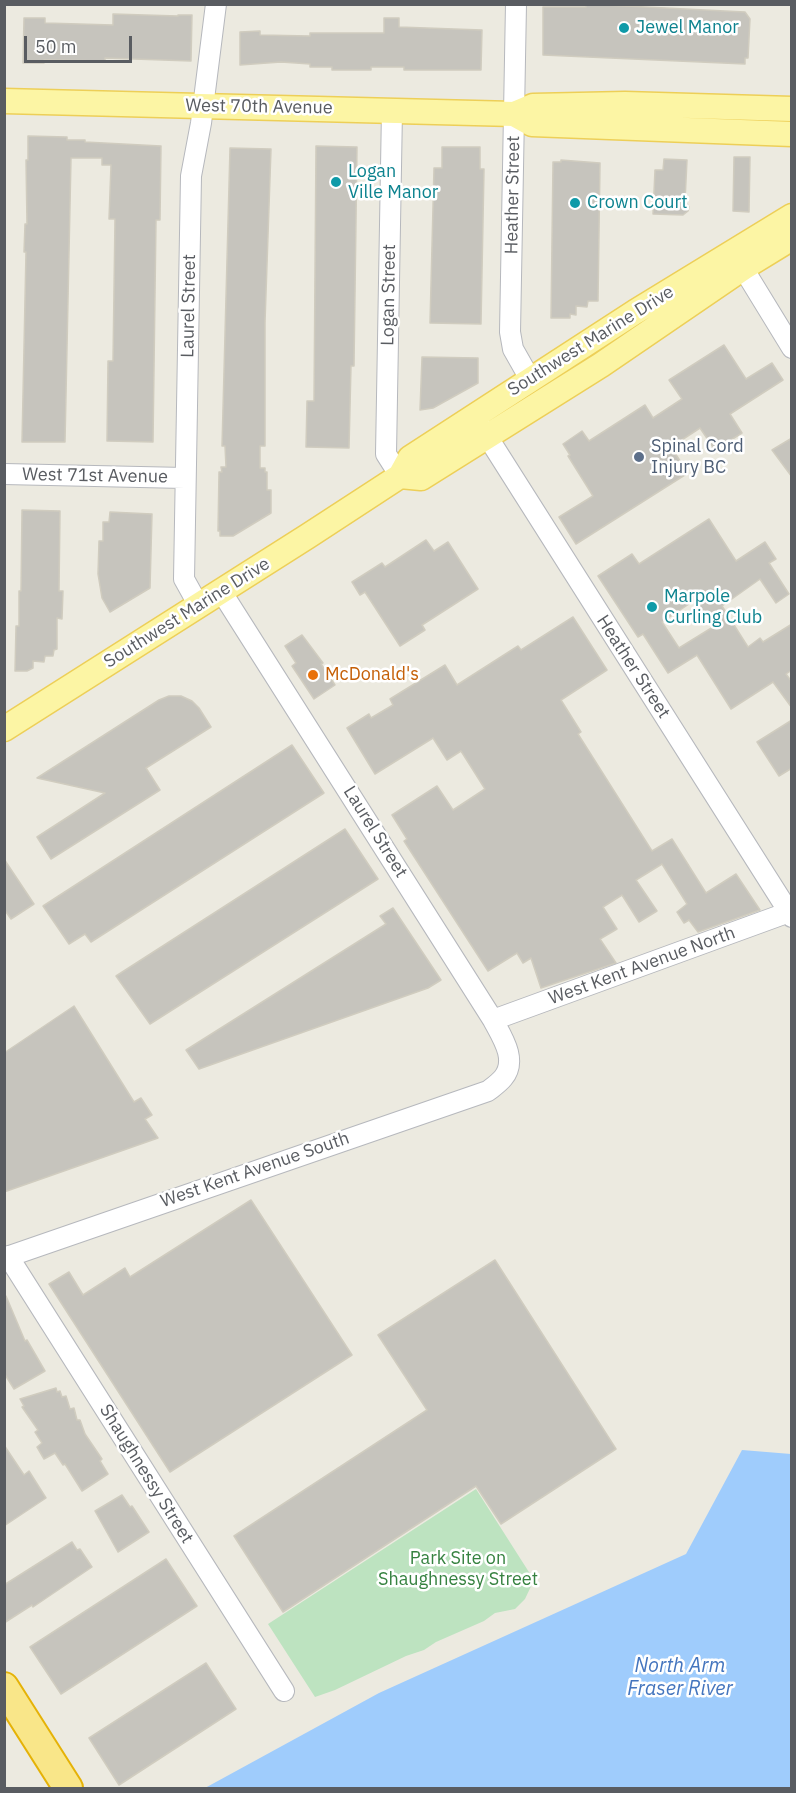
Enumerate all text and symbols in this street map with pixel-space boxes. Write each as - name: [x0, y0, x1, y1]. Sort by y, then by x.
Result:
- place label: Jewel Manor: [636, 17, 739, 39]
- marker: Jewel Manor: [617, 21, 631, 35]
- scale bar: [27, 24, 135, 62]
- text: 50 m: [35, 35, 77, 58]
- street label: West 70th Avenue: [185, 95, 333, 119]
- street label: Heather Street: [501, 135, 525, 255]
- place label: Logan Ville Manor: [348, 161, 438, 204]
- marker: Logan Ville Manor: [329, 175, 343, 189]
- place label: Crown Court: [587, 192, 687, 214]
- marker: Crown Court: [568, 196, 582, 210]
- street label: Logan Street: [377, 244, 401, 346]
- street label: Laurel Street: [177, 254, 201, 358]
- street label: Southwest Marine Drive: [504, 281, 678, 401]
- place label: Spinal Cord Injury BC: [651, 436, 744, 478]
- marker: Spinal Cord Injury BC: [632, 450, 646, 464]
- street label: West 71st Avenue: [22, 464, 168, 488]
- street label: Southwest Marine Drive: [100, 553, 274, 673]
- place label: Marpole Curling Club: [664, 586, 762, 628]
- marker: Marpole Curling Club: [645, 600, 659, 614]
- street label: Heather Street: [592, 611, 674, 723]
- place label: McDonald's: [325, 664, 419, 686]
- marker: McDonald's: [306, 668, 320, 682]
- street label: Laurel Street: [338, 782, 412, 882]
- street label: West Kent Avenue North: [546, 922, 738, 1010]
- street label: West Kent Avenue South: [158, 1128, 352, 1212]
- street label: Shaughnessy Street: [94, 1400, 198, 1548]
- park label: Park Site on Shaughnessy Street: [378, 1548, 538, 1590]
- water label: North Arm Fraser River: [627, 1654, 733, 1701]

